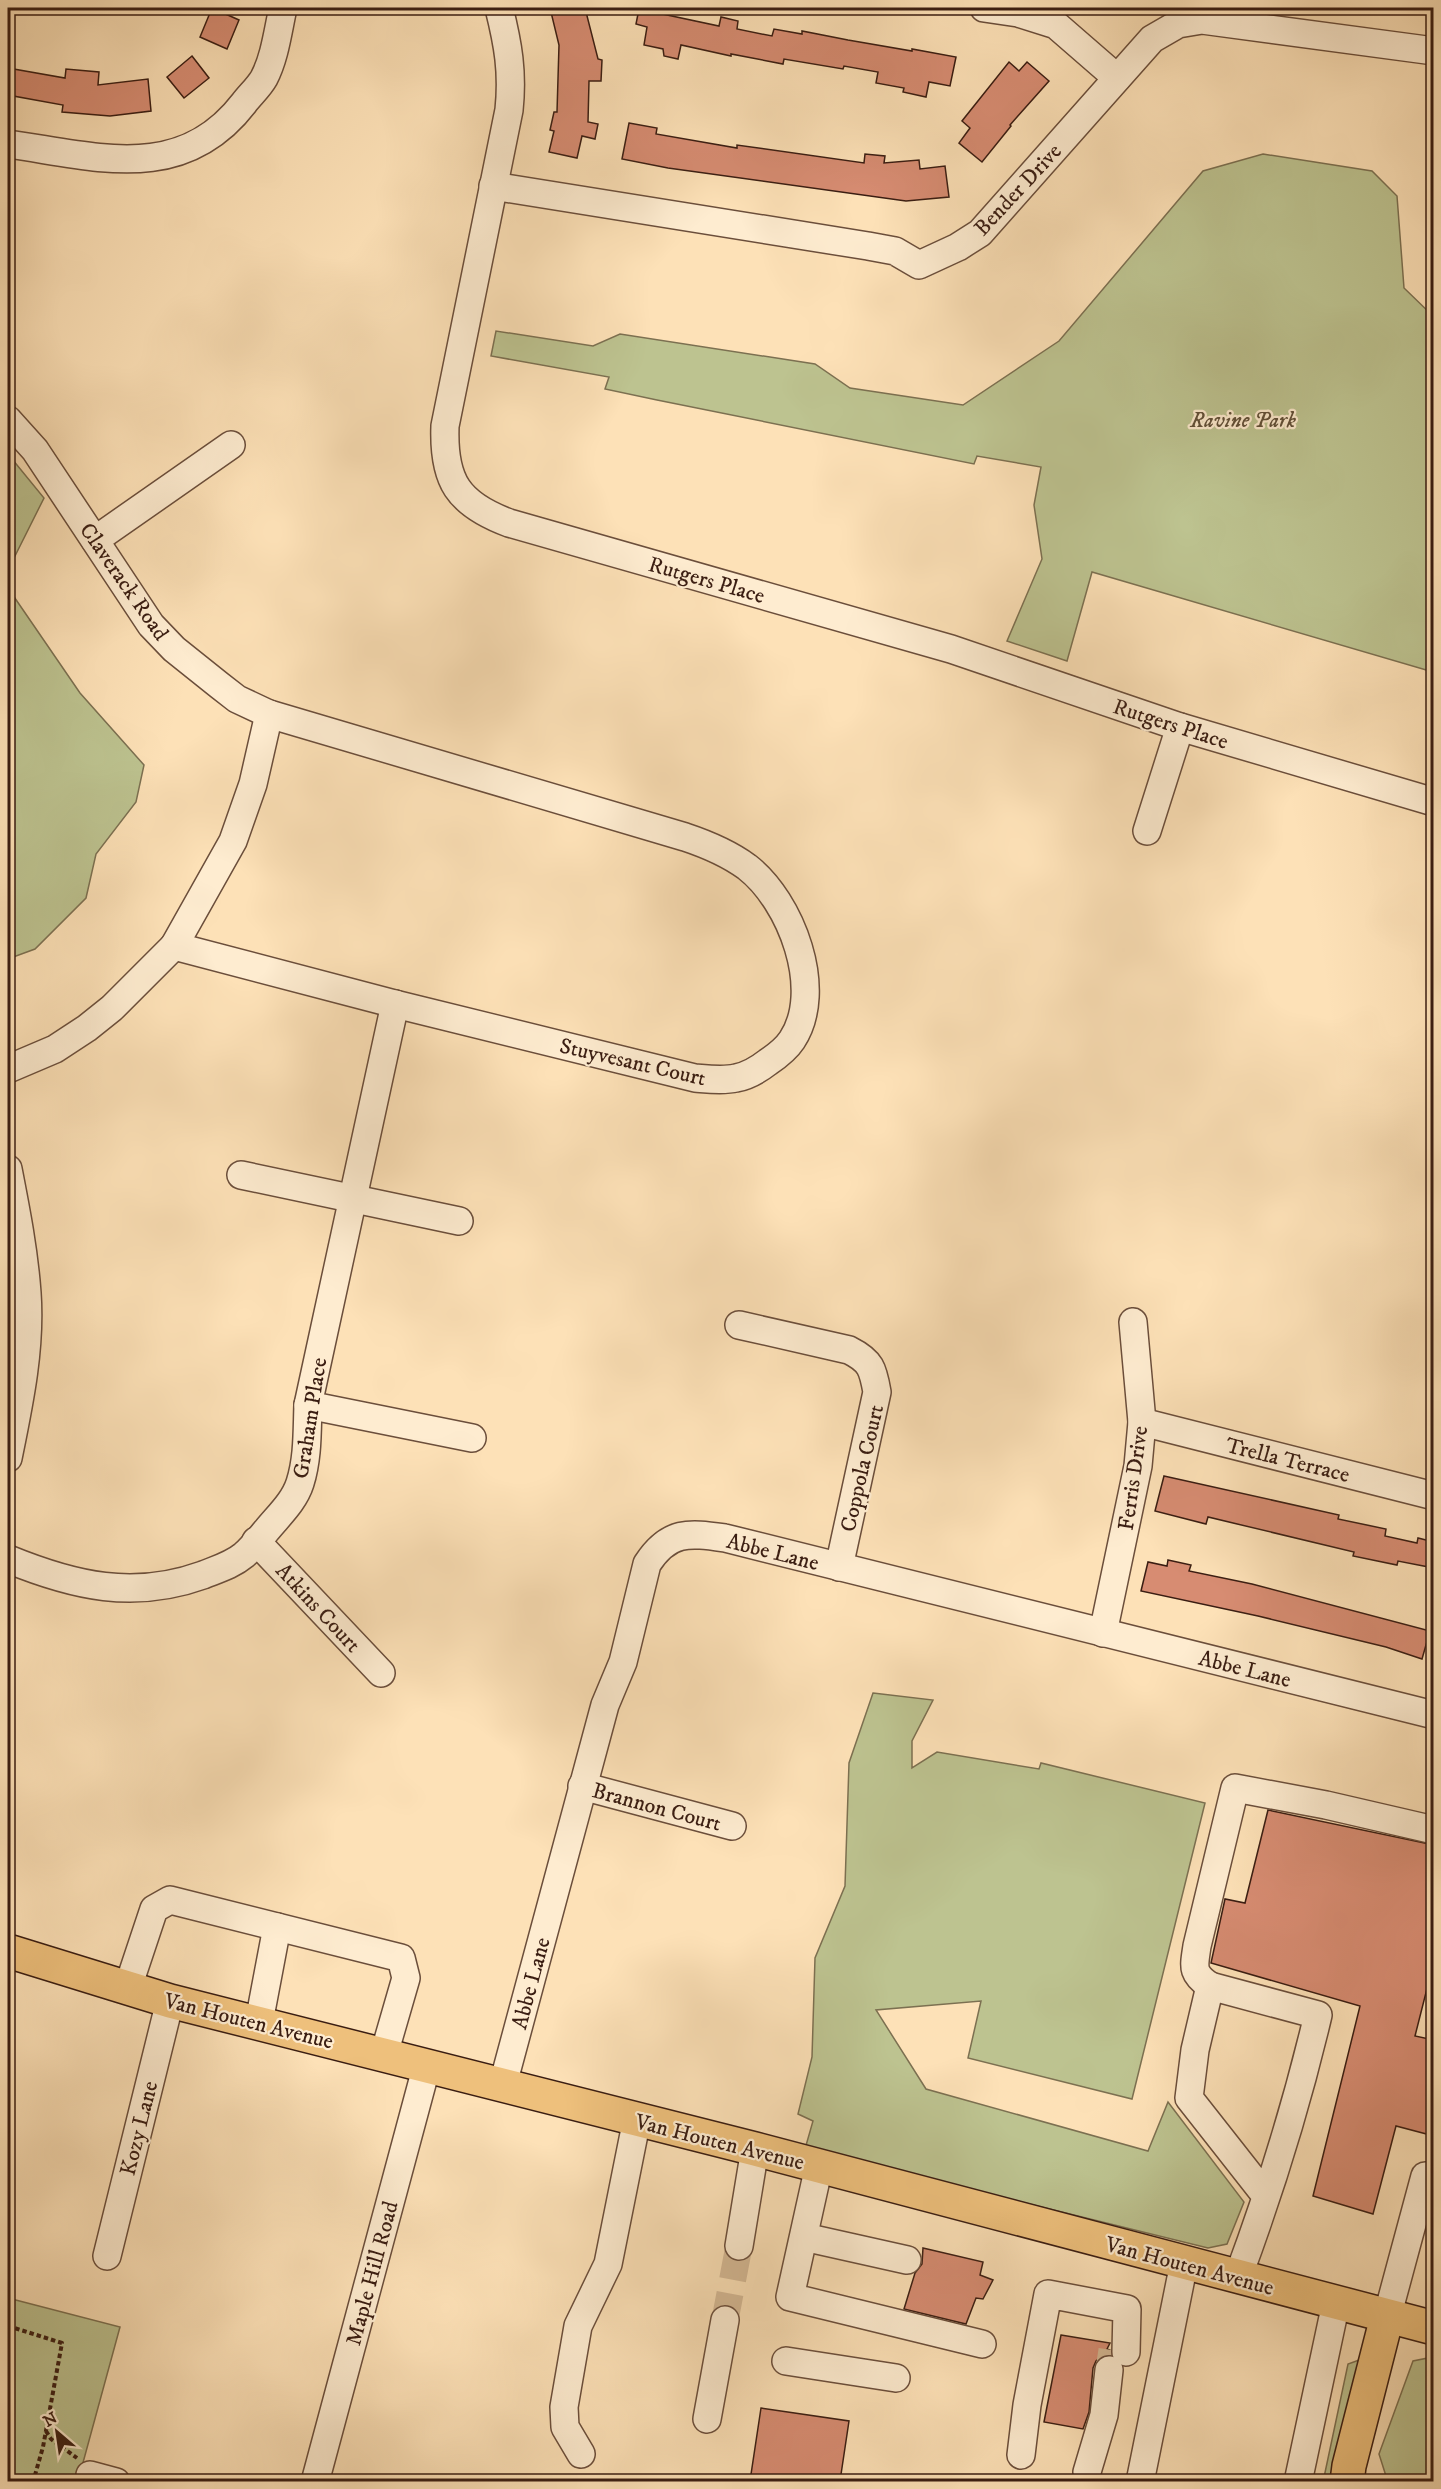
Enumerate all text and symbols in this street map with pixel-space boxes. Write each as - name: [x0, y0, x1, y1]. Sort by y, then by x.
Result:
- street label: Bender Drive: [969, 138, 1068, 242]
- park label: Ravine Park: [1189, 407, 1297, 434]
- street label: Claverack Road: [73, 518, 174, 646]
- street label: Rutgers Place: [645, 551, 768, 610]
- street label: Rutgers Place: [1109, 693, 1232, 756]
- street label: Stuyvesant Court: [557, 1033, 708, 1092]
- street label: Graham Place: [288, 1356, 333, 1481]
- street label: Coppola Court: [835, 1402, 890, 1535]
- street label: Ferris Drive: [1113, 1424, 1154, 1532]
- street label: Trella Terrace: [1223, 1432, 1352, 1489]
- street label: Abbe Lane: [724, 1528, 822, 1577]
- street label: Atkins Court: [270, 1558, 366, 1658]
- street label: Abbe Lane: [1196, 1645, 1294, 1694]
- street label: Brannon Court: [589, 1777, 724, 1838]
- street label: Abbe Lane: [506, 1934, 557, 2032]
- street label: Van Houten Avenue: [160, 1987, 336, 2056]
- street label: Kozy Lane: [115, 2078, 164, 2178]
- street label: Van Houten Avenue: [631, 2108, 807, 2177]
- street label: Maple Hill Road: [340, 2198, 405, 2349]
- street label: Van Houten Avenue: [1101, 2231, 1277, 2302]
- north arrow: [27, 2402, 87, 2462]
- text: N: [40, 2408, 61, 2432]

